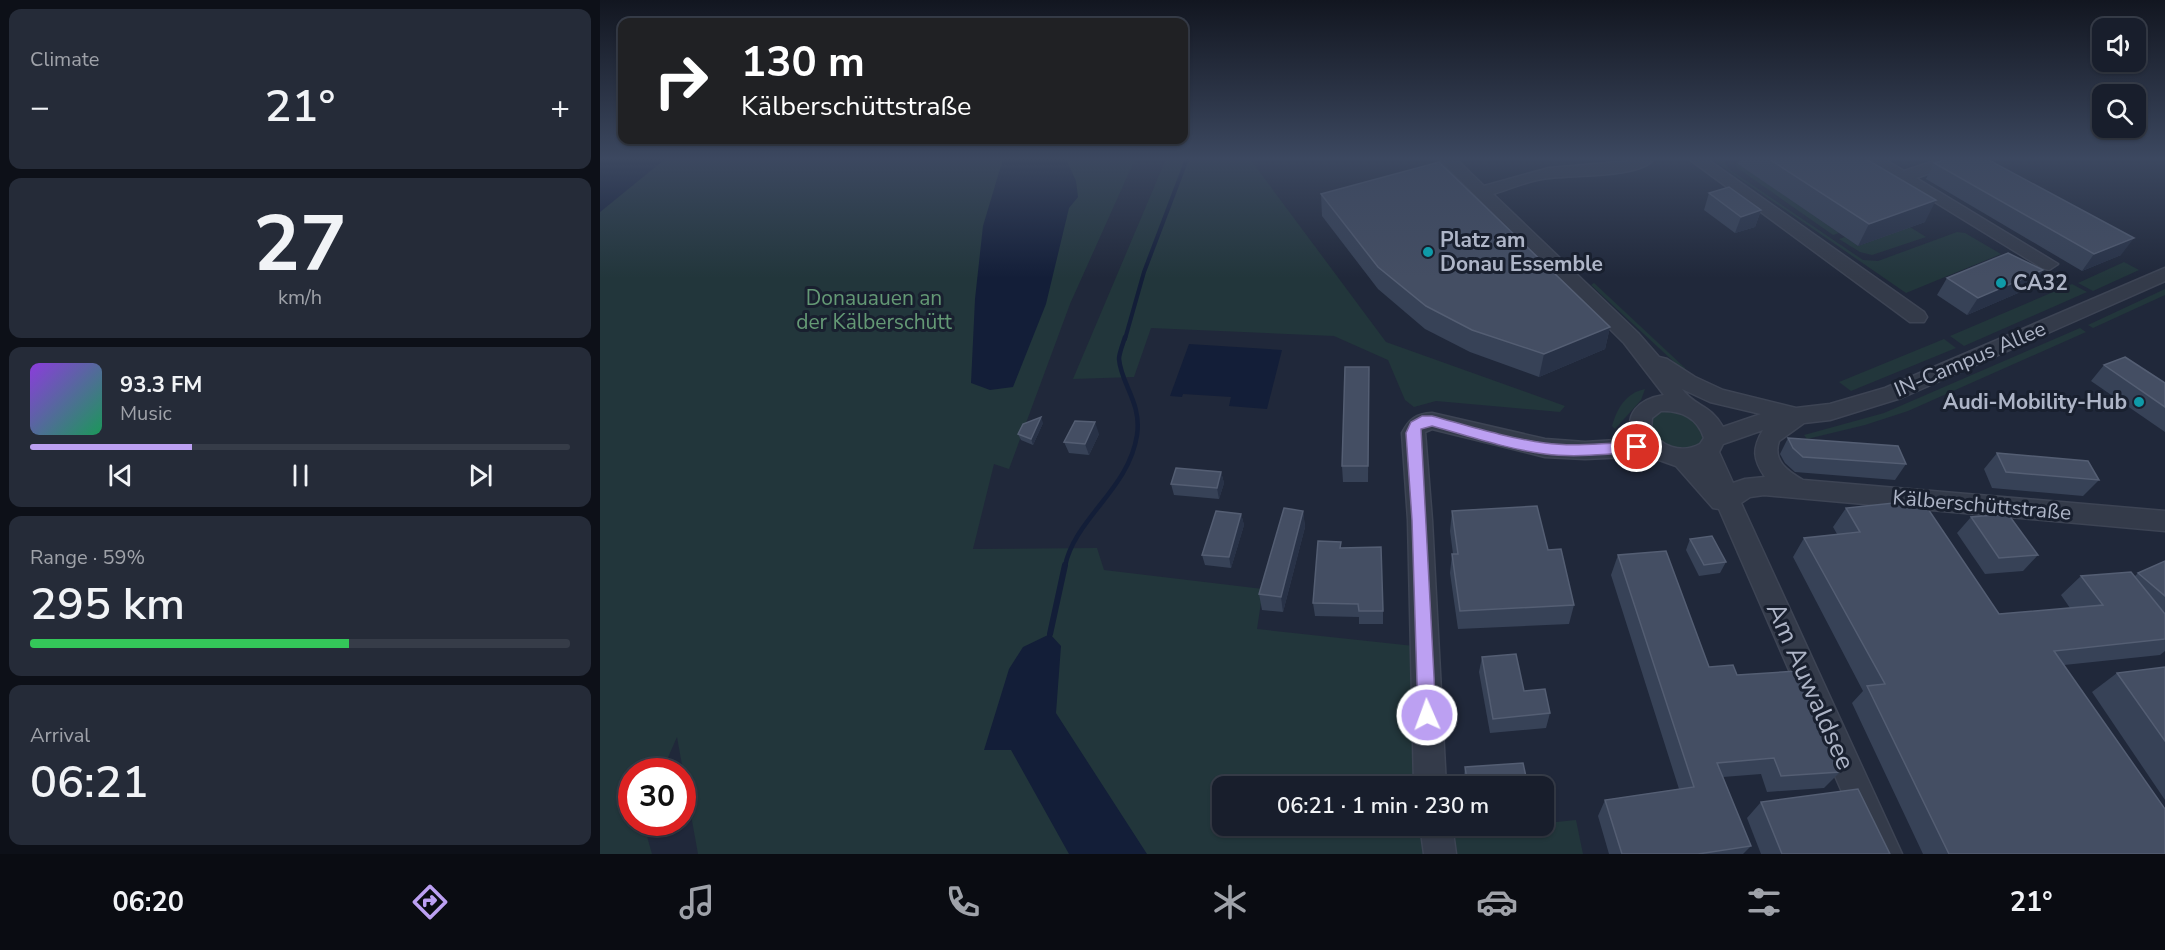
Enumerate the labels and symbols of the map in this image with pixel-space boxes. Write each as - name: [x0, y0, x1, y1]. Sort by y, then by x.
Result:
- place label: Platz am Donau Essemble: [1440, 226, 1603, 278]
- marker: Platz am Donau Essemble: [1421, 245, 1435, 259]
- place label: CA32: [2013, 269, 2068, 297]
- marker: CA32: [1994, 276, 2008, 290]
- park label: Donauauen an der Kälberschütt: [796, 284, 952, 336]
- street label: IN-Campus Allee: [1890, 314, 2050, 404]
- place label: Audi-Mobility-Hub: [1943, 388, 2127, 416]
- marker: Audi-Mobility-Hub: [2132, 395, 2146, 409]
- pin: [1611, 421, 1662, 472]
- street label: Kälberschüttstraße: [1892, 483, 2072, 527]
- street label: Am Auwaldsee: [1758, 597, 1863, 775]
- position arrow: [1395, 683, 1459, 747]
- speed limit sign: 30: [618, 758, 696, 836]

